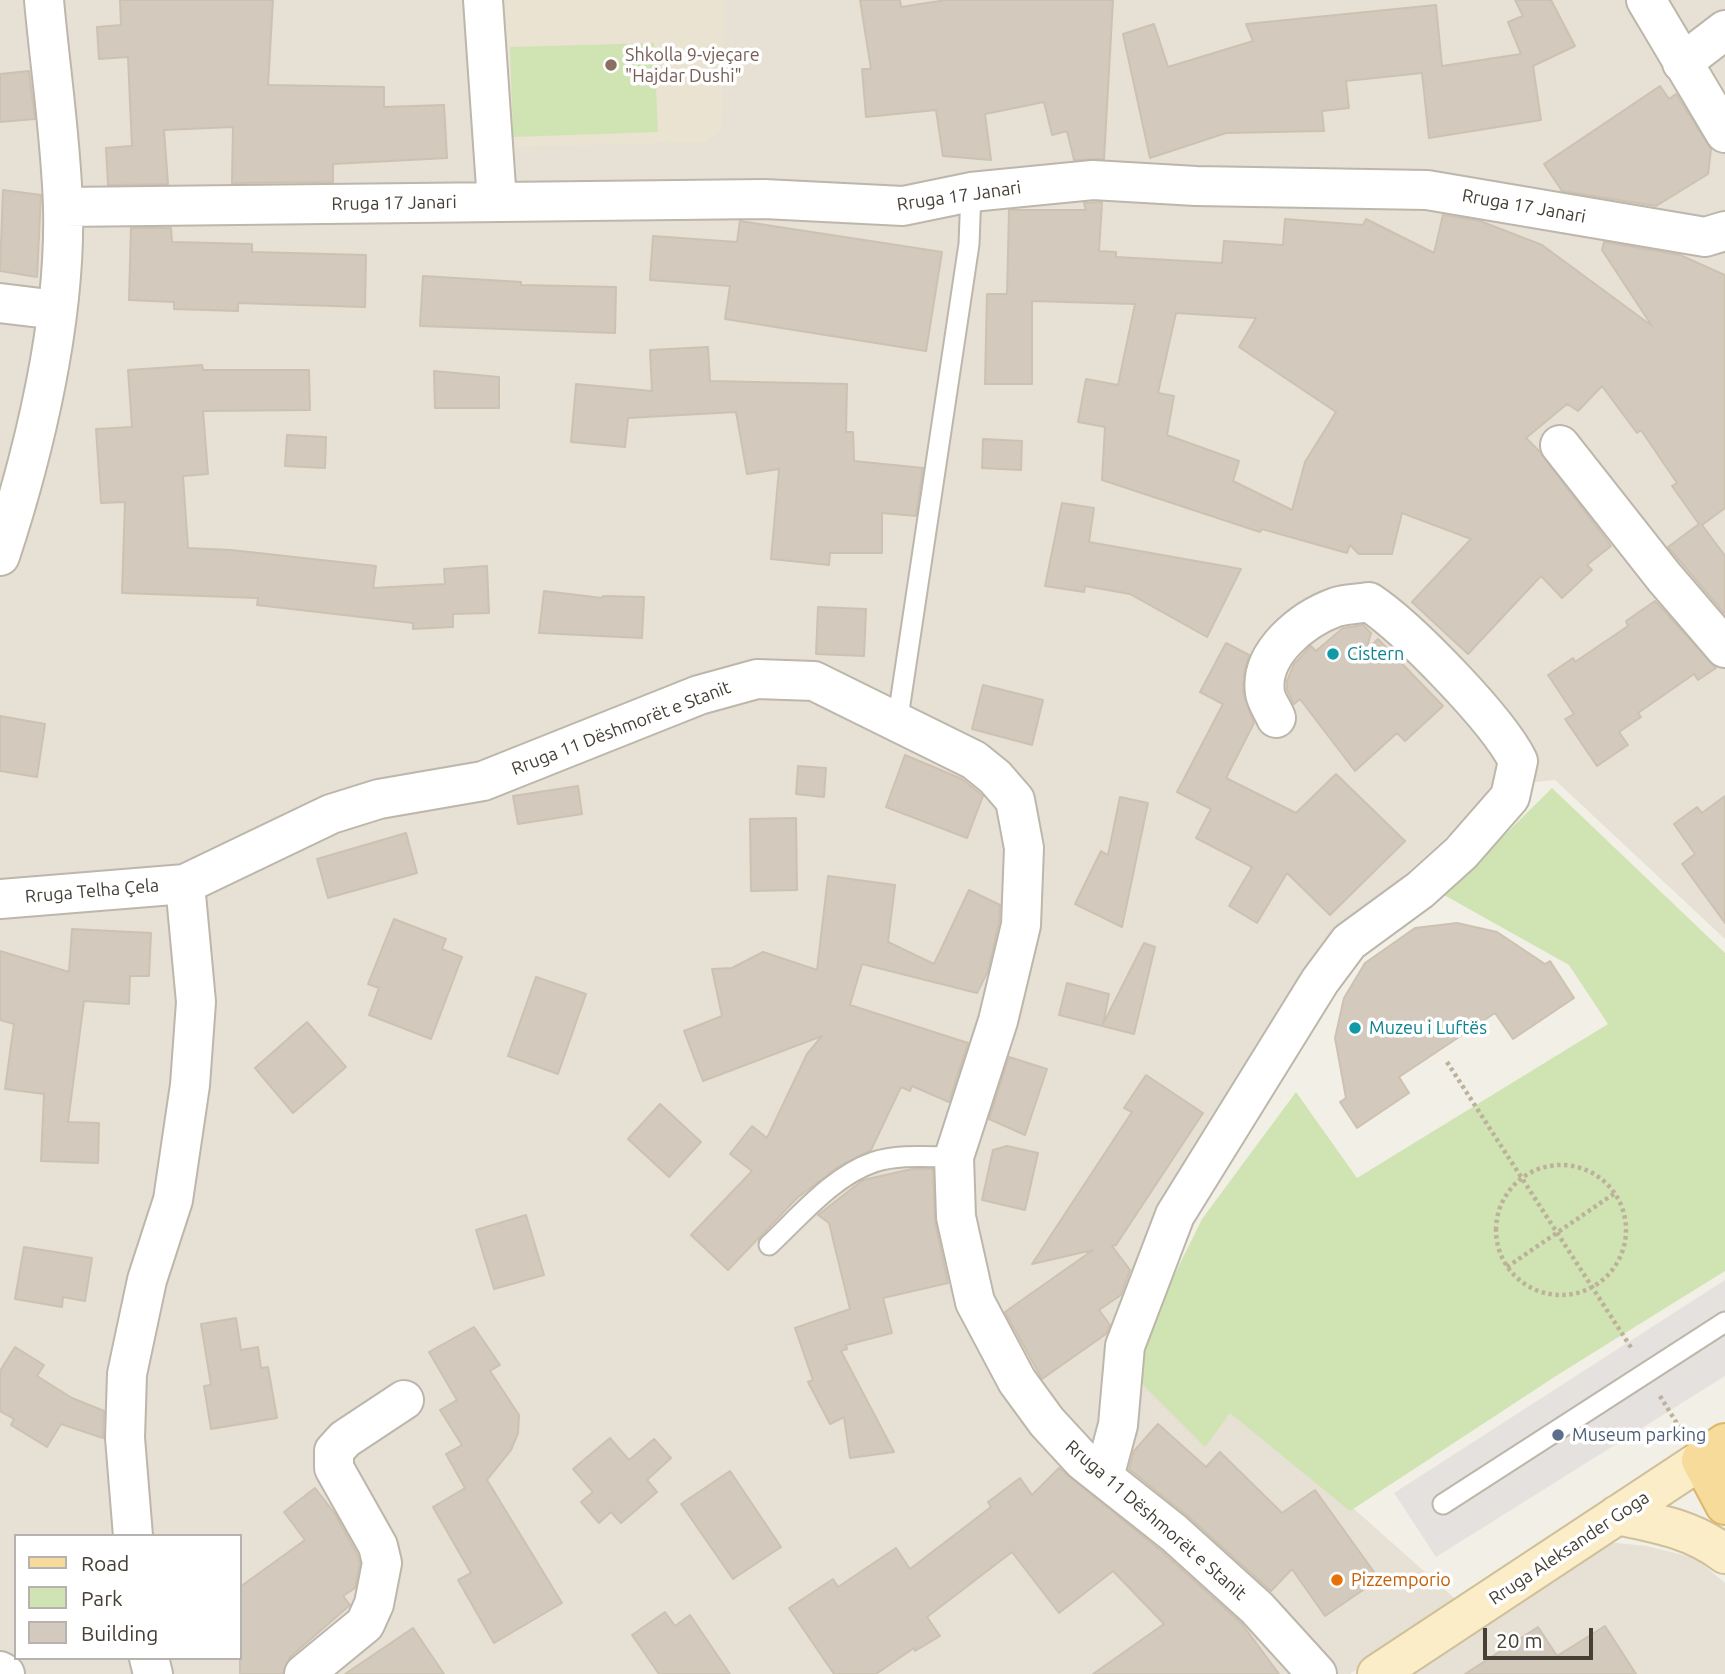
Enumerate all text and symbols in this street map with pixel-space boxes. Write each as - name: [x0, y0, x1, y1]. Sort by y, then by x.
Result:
- place label: Shkolla 9-vjeçare "Hajdar Dushi": [625, 44, 760, 86]
- marker: Shkolla 9-vjeçare "Hajdar Dushi": [603, 57, 619, 73]
- street label: Rruga 17 Janari: [895, 177, 1023, 215]
- street label: Rruga 17 Janari: [1460, 184, 1588, 228]
- street label: Rruga 17 Janari: [331, 191, 457, 215]
- place label: Cistern: [1347, 643, 1404, 665]
- marker: Cistern: [1325, 646, 1341, 662]
- street label: Rruga 11 Dëshmorët e Stanit: [508, 676, 734, 780]
- street label: Rruga Telha Çela: [24, 874, 160, 908]
- place label: Muzeu i Luftës: [1369, 1017, 1487, 1039]
- marker: Muzeu i Luftës: [1347, 1020, 1363, 1036]
- place label: Museum parking: [1572, 1424, 1706, 1446]
- marker: Museum parking: [1550, 1427, 1566, 1443]
- street label: Rruga 11 Dëshmorët e Stanit: [1061, 1436, 1251, 1604]
- street label: Rruga Aleksander Goga: [1485, 1486, 1653, 1610]
- legend: [14, 1534, 242, 1660]
- text: Road: [81, 1551, 129, 1575]
- place label: Pizzemporio: [1351, 1569, 1451, 1591]
- marker: Pizzemporio: [1329, 1572, 1345, 1588]
- text: Park: [81, 1586, 123, 1610]
- scale bar: [1487, 1614, 1597, 1658]
- text: Building: [81, 1621, 158, 1645]
- text: 20 m: [1496, 1628, 1543, 1652]

